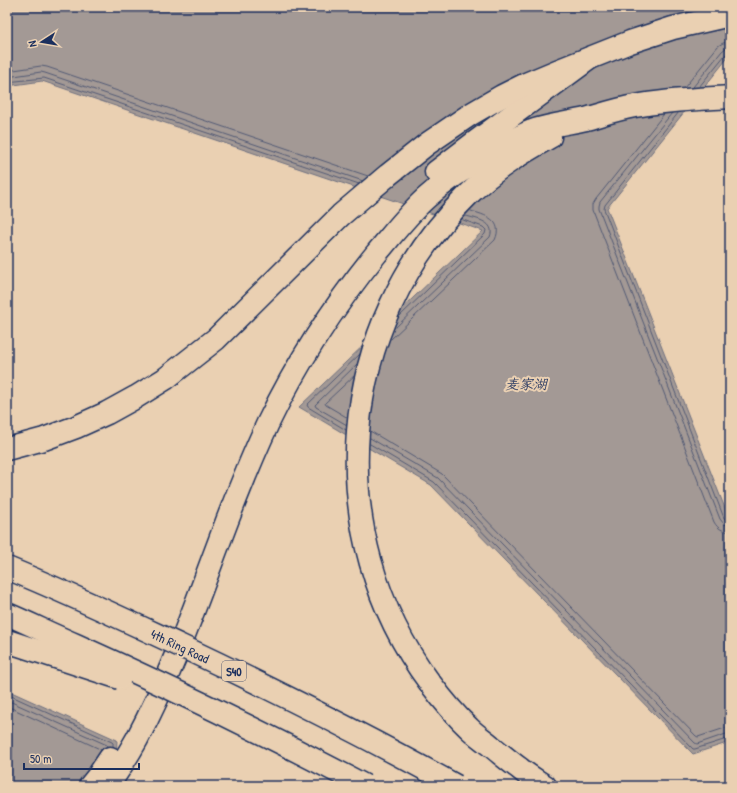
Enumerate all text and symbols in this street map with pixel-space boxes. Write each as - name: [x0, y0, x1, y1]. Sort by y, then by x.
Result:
- north arrow: [22, 22, 62, 62]
- text: N: [25, 40, 40, 48]
- water label: 麦家湖: [505, 374, 549, 393]
- street label: 4th Ring Road: [148, 625, 212, 667]
- road number: S40: [222, 661, 246, 681]
- scale bar: [24, 745, 139, 771]
- text: 50 m: [30, 750, 51, 767]

